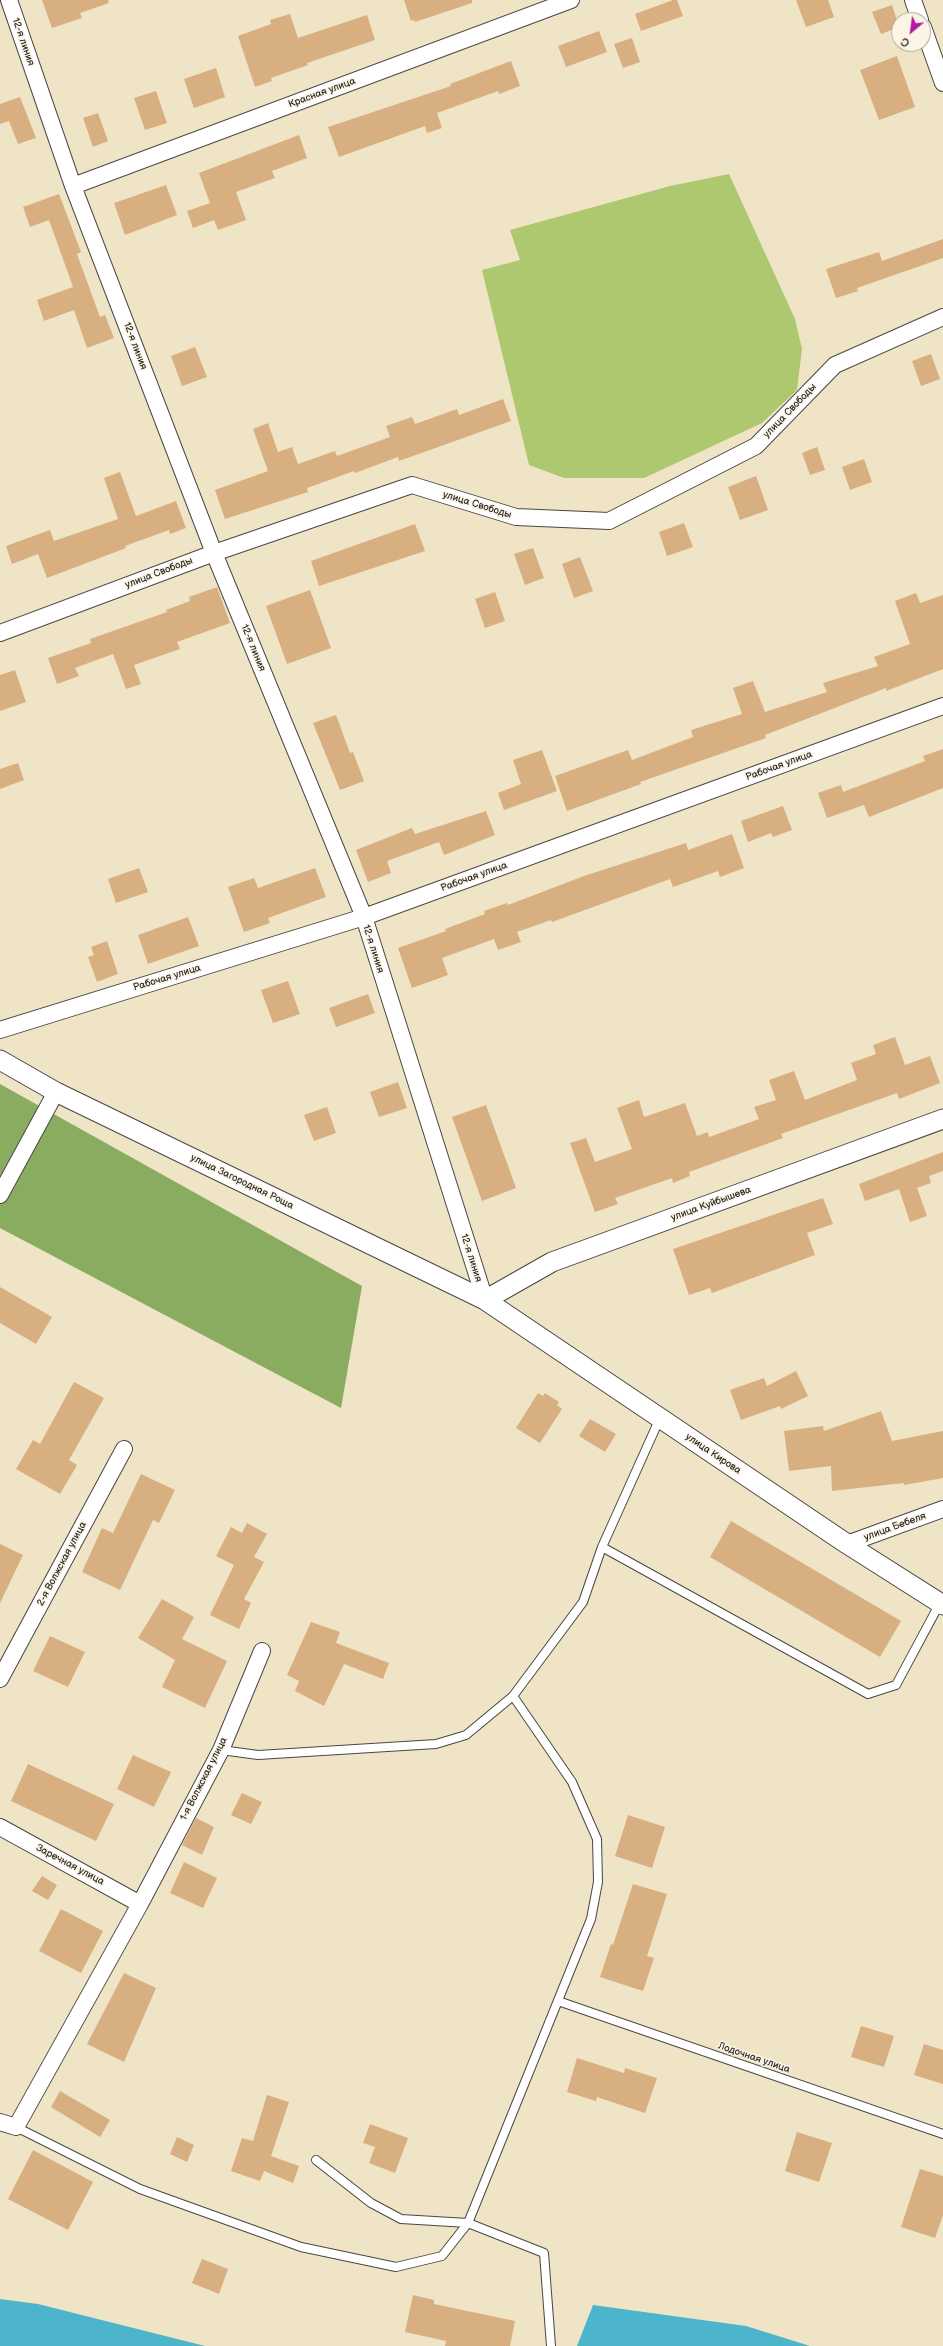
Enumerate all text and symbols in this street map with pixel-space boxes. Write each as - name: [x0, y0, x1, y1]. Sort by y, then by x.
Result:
- north arrow: [891, 12, 931, 52]
- street label: 12-я линия: [9, 17, 37, 67]
- text: С: [899, 35, 912, 50]
- street label: Красная улица: [287, 75, 357, 111]
- street label: 12-я линия: [120, 321, 150, 371]
- street label: улица Свободы: [761, 381, 819, 441]
- street label: улица Свободы: [441, 489, 513, 521]
- street label: улица Свободы: [124, 555, 194, 591]
- street label: 12-я линия: [238, 623, 268, 673]
- street label: Рабочая улица: [744, 748, 814, 784]
- street label: Рабочая улица: [439, 859, 509, 895]
- street label: 12-я линия: [360, 923, 386, 975]
- street label: Рабочая улица: [132, 962, 202, 994]
- street label: улица Загородная Роща: [189, 1152, 295, 1212]
- street label: улица Куйбышева: [669, 1184, 753, 1224]
- street label: 12-я линия: [458, 1232, 484, 1284]
- street label: улица Кирова: [683, 1431, 743, 1477]
- street label: улица Бебеля: [862, 1510, 928, 1544]
- street label: 2-я Волжская улица: [35, 1520, 89, 1608]
- street label: 1-я Волжская улица: [178, 1735, 230, 1823]
- street label: Заречная улица: [34, 1842, 106, 1888]
- street label: Лодочная улица: [716, 2040, 792, 2076]

